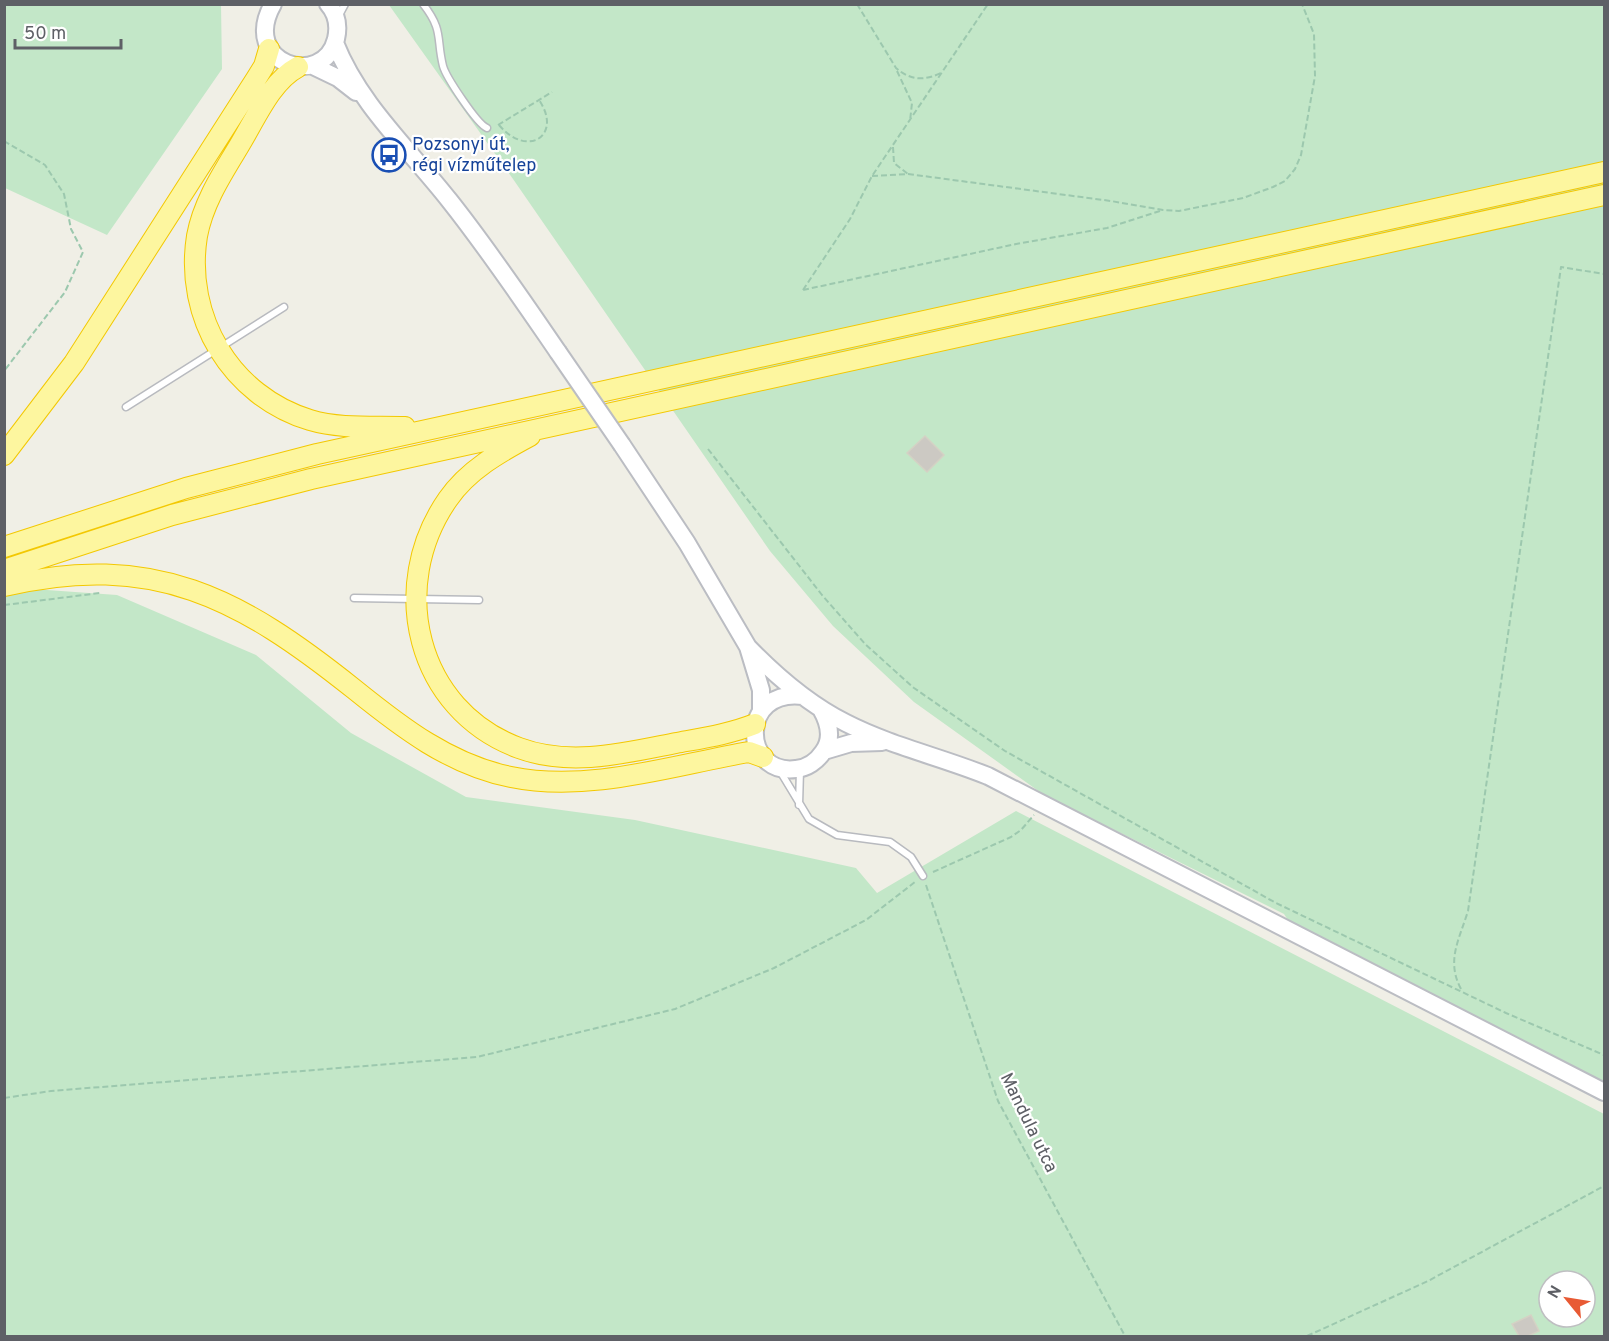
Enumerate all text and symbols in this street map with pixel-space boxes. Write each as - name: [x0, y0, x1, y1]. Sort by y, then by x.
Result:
- scale bar: [15, 12, 122, 50]
- text: 50 m: [24, 23, 66, 46]
- place label: Pozsonyi út, régi vízműtelep: [412, 134, 537, 178]
- bus stop icon: Pozsonyi út, régi vízműtelep: [371, 137, 407, 173]
- street label: Mandula utca: [994, 1070, 1062, 1176]
- north arrow: [1537, 1269, 1597, 1329]
- text: N: [1544, 1283, 1567, 1302]

